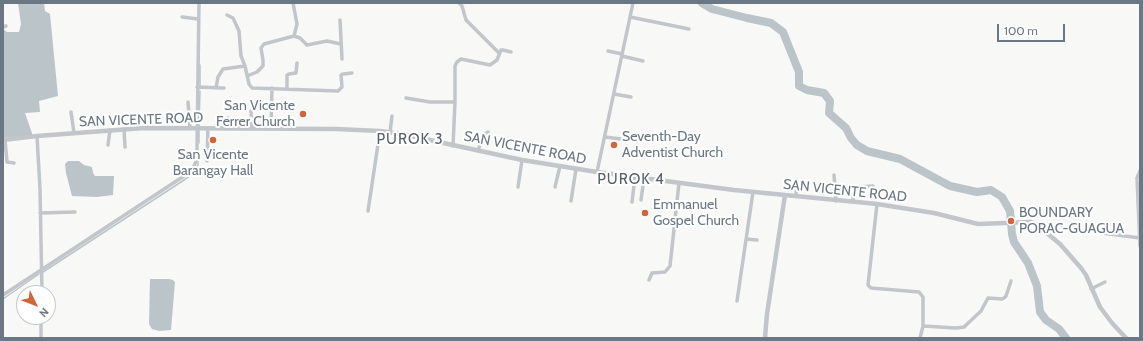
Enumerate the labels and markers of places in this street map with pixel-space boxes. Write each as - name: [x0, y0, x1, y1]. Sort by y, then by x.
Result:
- place label: San Vicente Ferrer Church: [216, 98, 295, 130]
- marker: San Vicente Ferrer Church: [298, 109, 308, 119]
- place label: Seventh-Day Adventist Church: [622, 129, 723, 162]
- marker: San Vicente Barangay Hall: [208, 135, 218, 145]
- marker: Seventh-Day Adventist Church: [609, 140, 619, 150]
- place label: San Vicente Barangay Hall: [173, 147, 253, 180]
- place label: Emmanuel Gospel Church: [653, 197, 739, 230]
- place label: BOUNDARY PORAC-GUAGUA: [1019, 205, 1124, 238]
- marker: Emmanuel Gospel Church: [640, 208, 650, 218]
- marker: BOUNDARY PORAC-GUAGUA: [1006, 216, 1016, 226]

